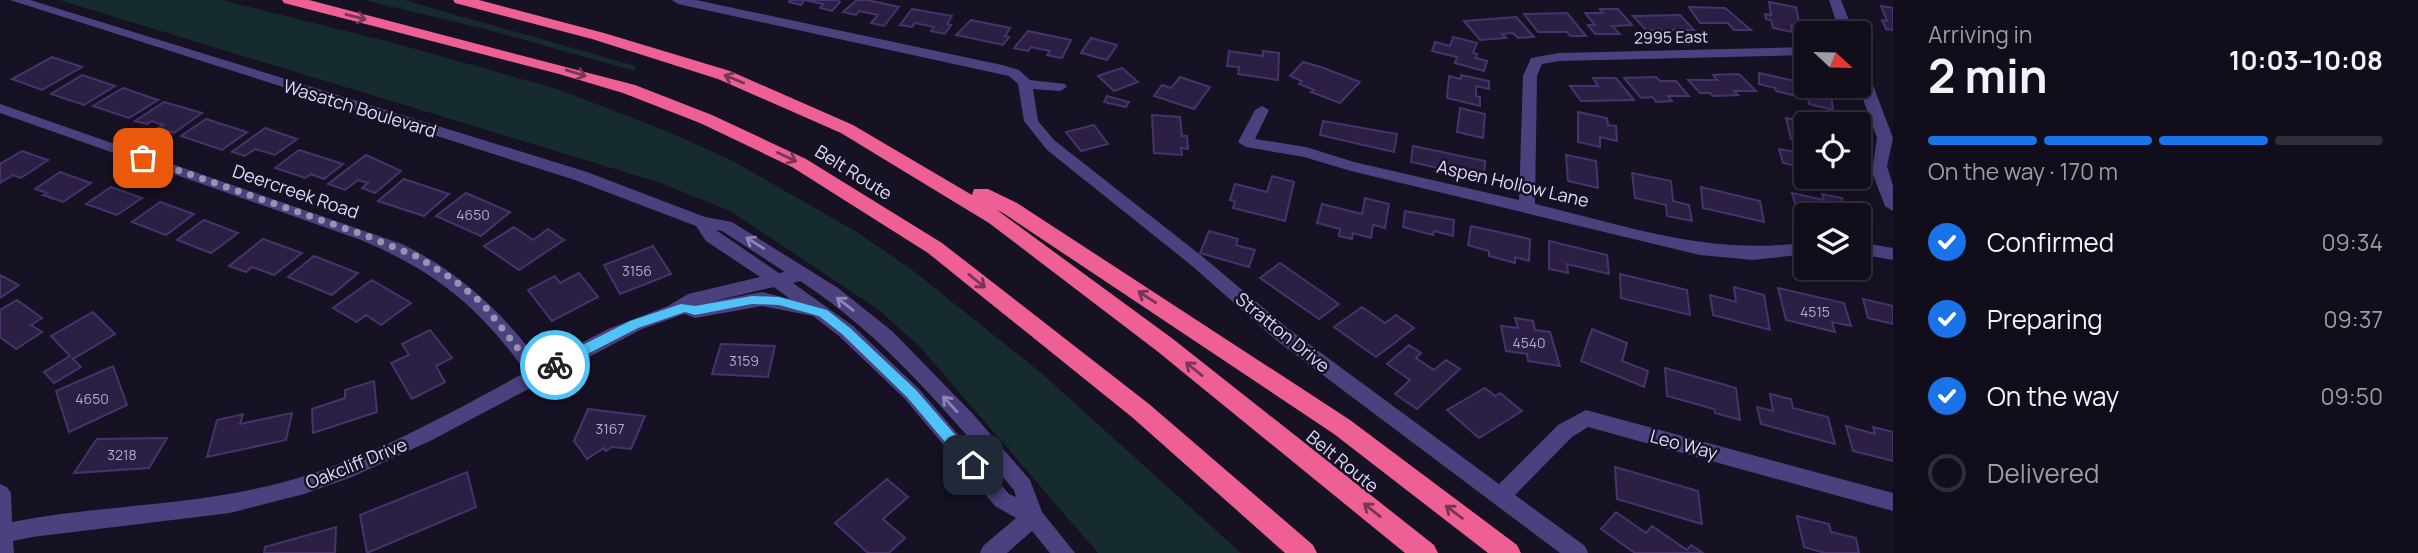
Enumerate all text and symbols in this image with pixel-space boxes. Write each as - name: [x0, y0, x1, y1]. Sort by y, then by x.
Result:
- one-way arrow: [344, 11, 367, 24]
- text: Arriving in: [1928, 18, 2033, 50]
- north arrow: [1794, 21, 1871, 98]
- map controls: [1794, 21, 1871, 280]
- street label: 2995 East: [1634, 25, 1708, 49]
- text: 10:03–10:08: [2229, 42, 2383, 78]
- text: 2 min: [1928, 44, 2048, 107]
- one-way arrow: [565, 67, 587, 80]
- one-way arrow: [724, 72, 745, 85]
- street label: Wasatch Boulevard: [281, 73, 439, 143]
- button: locate: [1794, 112, 1871, 189]
- pin: [113, 128, 173, 188]
- icon: bag: [124, 139, 162, 177]
- street label: Belt Route: [811, 139, 897, 205]
- one-way arrow: [776, 151, 797, 164]
- street label: Aspen Hollow Lane: [1435, 154, 1591, 212]
- text: On the way · 170 m: [1928, 155, 2118, 187]
- street label: Deercreek Road: [230, 158, 362, 224]
- button: layers: [1794, 203, 1871, 280]
- house number: 4650: [456, 205, 490, 224]
- icon: check: [1928, 223, 1966, 261]
- text: Confirmed: [1987, 224, 2114, 260]
- text: 09:34: [2322, 226, 2383, 258]
- one-way arrow: [745, 235, 765, 249]
- house number: 3156: [622, 261, 652, 280]
- one-way arrow: [968, 274, 986, 289]
- street label: Stratton Drive: [1231, 287, 1335, 377]
- one-way arrow: [1138, 290, 1157, 304]
- one-way arrow: [836, 296, 855, 311]
- icon: check: [1928, 300, 1966, 338]
- text: Preparing: [1987, 301, 2103, 337]
- house number: 4515: [1800, 302, 1830, 321]
- text: 09:37: [2324, 303, 2383, 335]
- courier: [520, 330, 590, 400]
- house number: 4540: [1512, 333, 1546, 352]
- icon: bike: [536, 346, 574, 384]
- house number: 3159: [729, 351, 759, 370]
- one-way arrow: [1186, 361, 1204, 376]
- icon: check: [1928, 377, 1966, 415]
- text: On the way: [1987, 378, 2119, 414]
- text: 09:50: [2321, 380, 2383, 412]
- house number: 4650: [75, 389, 109, 408]
- one-way arrow: [942, 396, 959, 413]
- house number: 3167: [596, 419, 624, 438]
- street label: Leo Way: [1648, 423, 1721, 465]
- street label: Belt Route: [1302, 424, 1384, 498]
- street label: Oakcliff Drive: [302, 432, 410, 494]
- pin: [943, 435, 1003, 495]
- house number: 3218: [107, 445, 137, 464]
- icon: home: [954, 446, 992, 484]
- text: Delivered: [1987, 455, 2099, 491]
- one-way arrow: [1364, 503, 1382, 518]
- one-way arrow: [1445, 504, 1463, 519]

